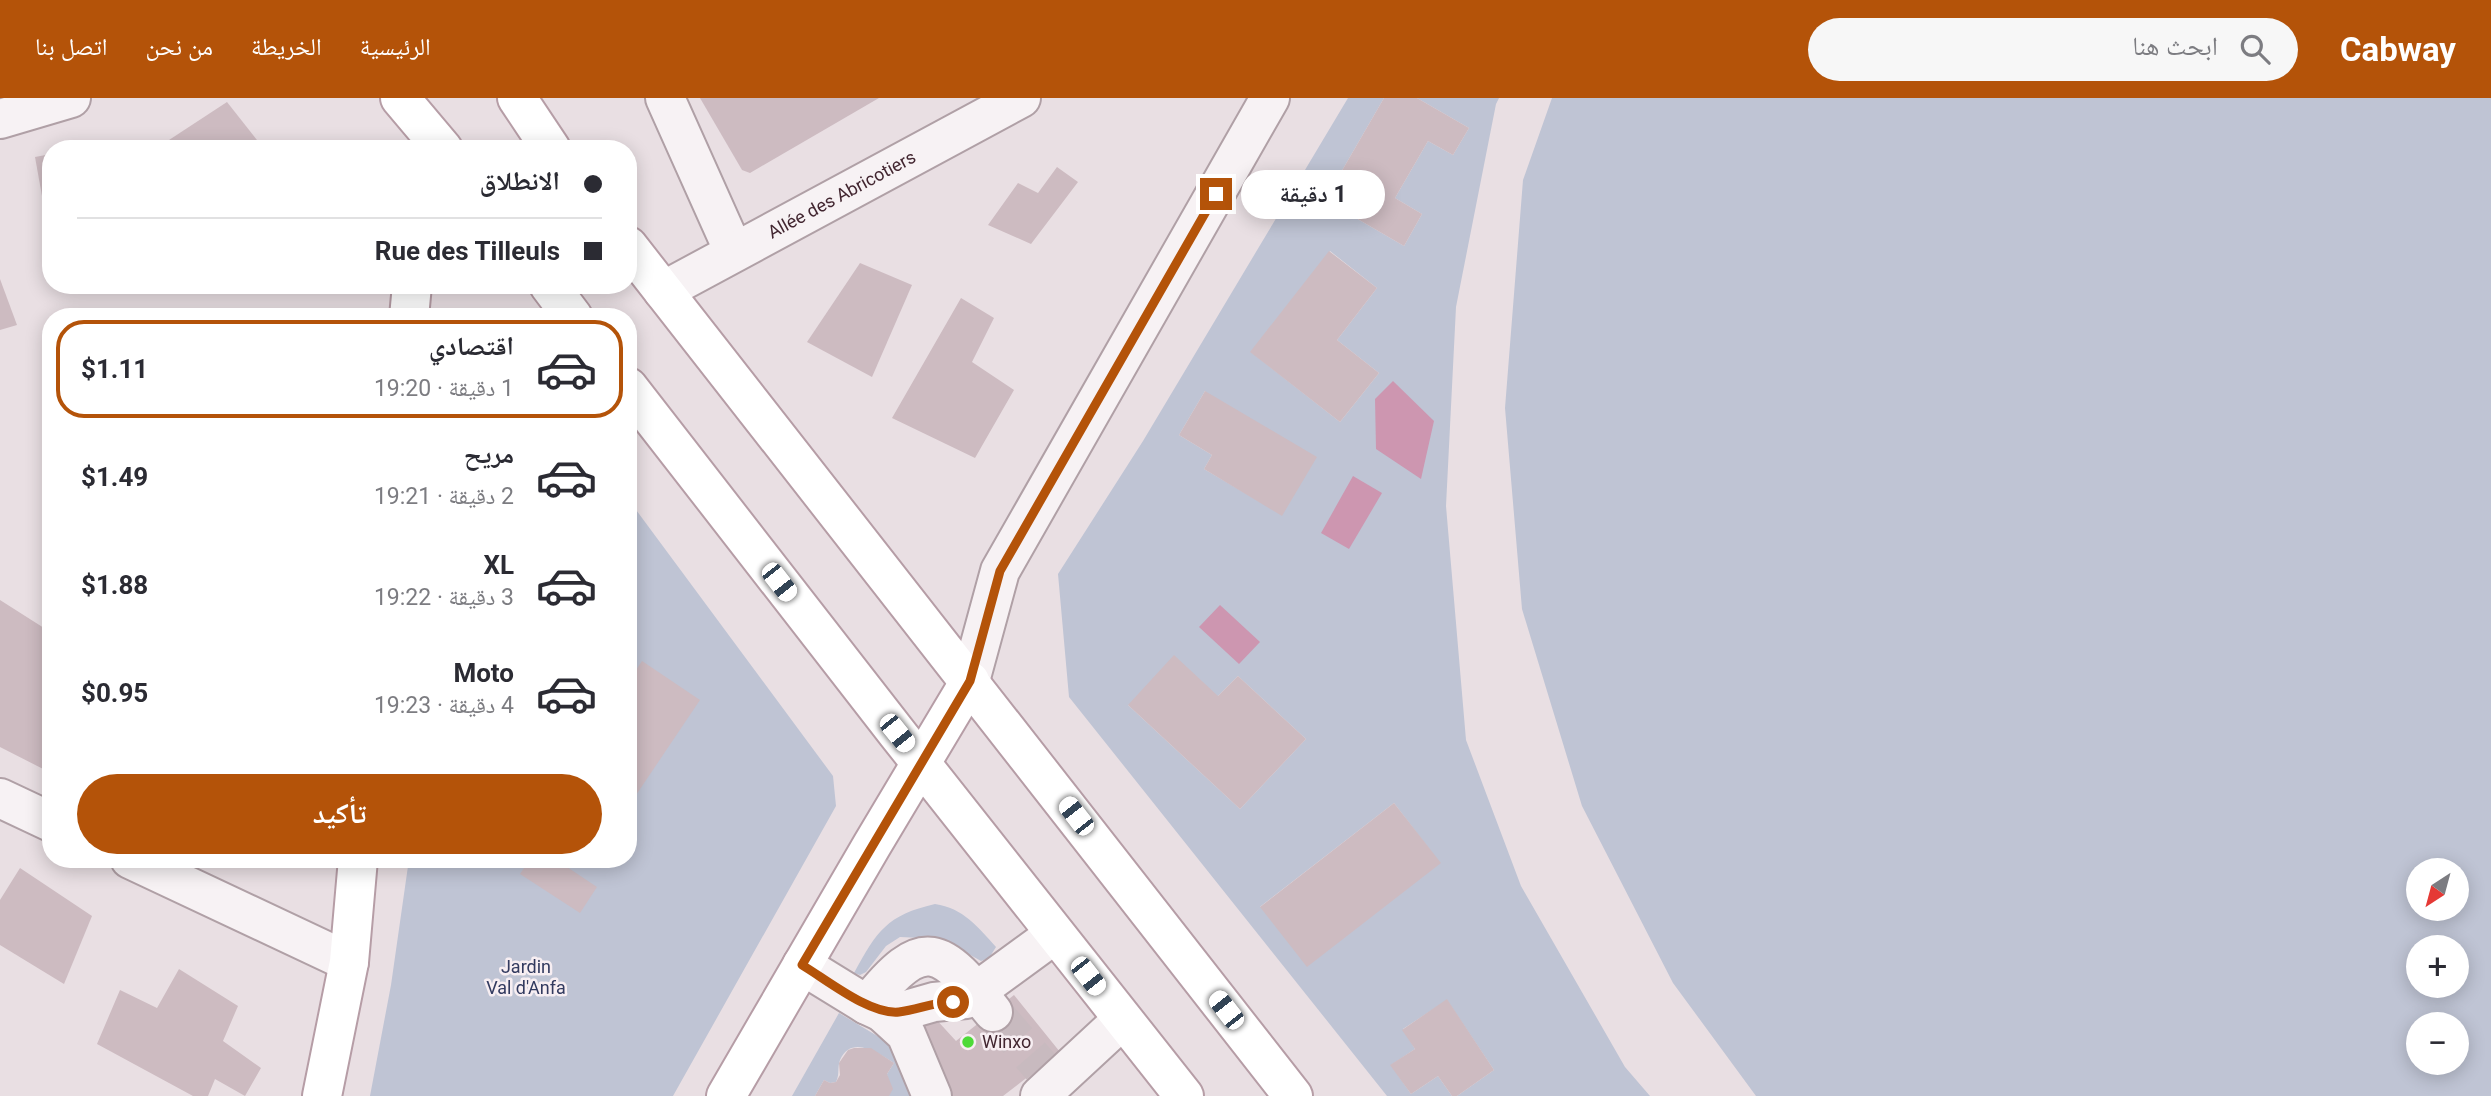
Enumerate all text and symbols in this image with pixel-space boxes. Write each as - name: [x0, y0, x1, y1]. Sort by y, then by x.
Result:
- search box: [1808, 18, 2298, 81]
- icon: search: [2236, 30, 2274, 68]
- text: Cabway: [2340, 30, 2456, 69]
- text: ابحث هنا: [2132, 31, 2218, 61]
- text: اتصل بنا: [35, 33, 107, 61]
- text: من نحن: [145, 33, 213, 61]
- text: الخريطة: [251, 33, 322, 61]
- text: الرئيسية: [360, 33, 431, 61]
- street label: Allée des Abricotiers: [764, 146, 919, 243]
- text: الانطلاق: [480, 166, 560, 196]
- callout: 1 دقيقة: [1240, 170, 1384, 218]
- route end: [1200, 178, 1232, 210]
- text: 1 دقيقة: [1279, 181, 1347, 208]
- text: Rue des Tilleuls: [375, 236, 560, 266]
- text: اقتصادي: [429, 331, 514, 361]
- icon: car: [535, 338, 598, 401]
- text: $1.11: [81, 354, 148, 384]
- text: 1 دقيقة · 19:20: [374, 375, 514, 402]
- text: مريح: [464, 439, 514, 469]
- icon: car: [535, 446, 598, 509]
- text: $1.49: [81, 462, 148, 492]
- text: 2 دقيقة · 19:21: [374, 483, 514, 510]
- text: XL: [483, 550, 514, 580]
- icon: car: [535, 554, 598, 617]
- car: [758, 559, 801, 605]
- text: $1.88: [81, 570, 148, 600]
- text: 3 دقيقة · 19:22: [374, 584, 514, 611]
- text: Moto: [453, 658, 514, 688]
- icon: car: [535, 662, 598, 725]
- text: $0.95: [81, 678, 148, 708]
- text: 4 دقيقة · 19:23: [374, 692, 514, 719]
- car: [876, 710, 919, 756]
- button: تأكيد: [77, 774, 602, 854]
- car: [1055, 793, 1098, 839]
- north arrow: [2406, 858, 2469, 920]
- map controls: [2406, 858, 2469, 1075]
- button: +: [2406, 935, 2469, 998]
- car: [1067, 953, 1110, 999]
- park label: Jardin Val d'Anfa: [486, 956, 566, 998]
- route start: [937, 986, 969, 1018]
- car: [1205, 987, 1248, 1033]
- button: −: [2406, 1012, 2469, 1075]
- place label: Winxo: [982, 1031, 1031, 1052]
- marker: Winxo: [960, 1034, 976, 1050]

